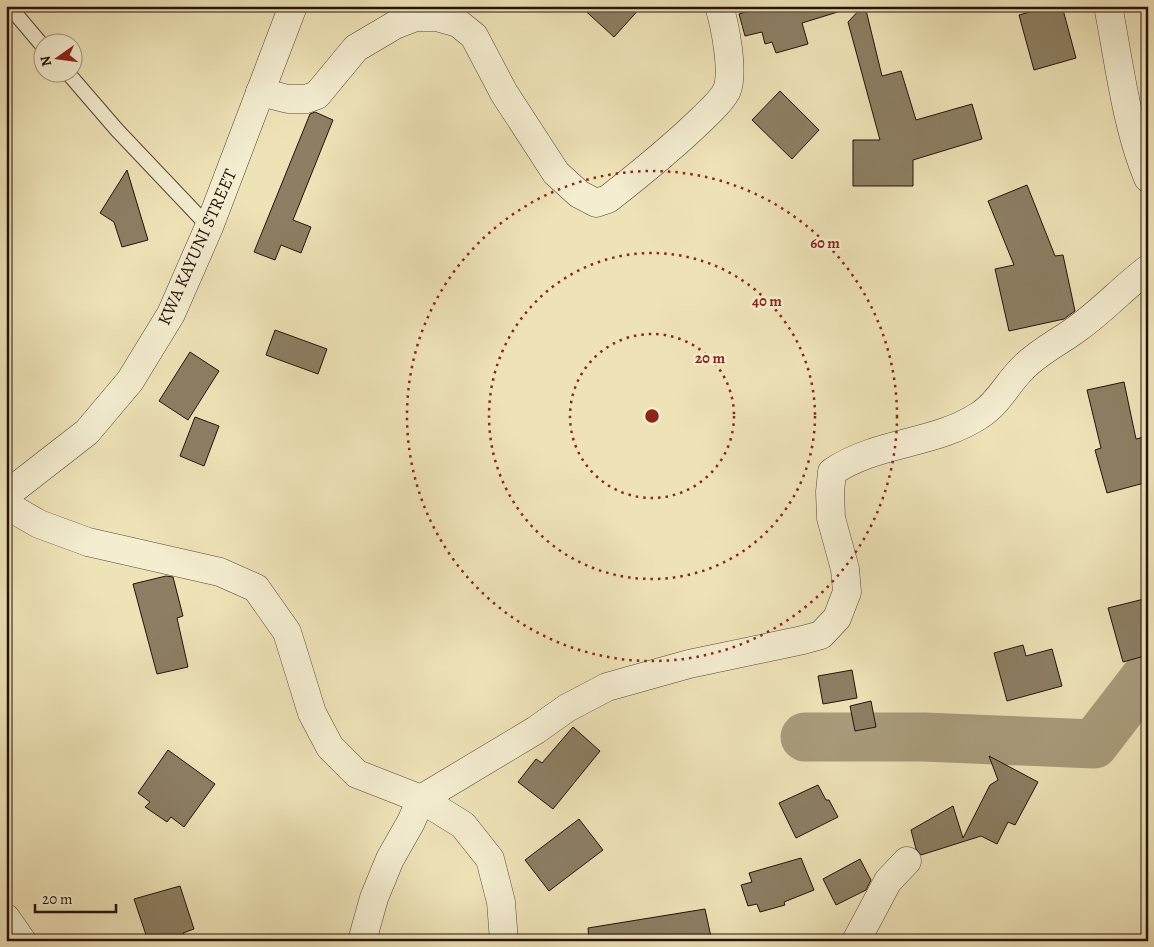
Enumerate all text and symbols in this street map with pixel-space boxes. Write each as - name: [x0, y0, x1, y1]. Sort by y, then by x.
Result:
- north arrow: [32, 32, 82, 82]
- text: N: [35, 54, 56, 68]
- street label: KWA KAYUNI STREET: [152, 165, 242, 329]
- text: 60 m: [810, 233, 840, 253]
- text: 40 m: [752, 291, 782, 311]
- text: 20 m: [695, 348, 725, 368]
- centre of rings: [643, 407, 661, 425]
- scale bar: [35, 882, 116, 914]
- text: 20 m: [42, 889, 73, 909]

